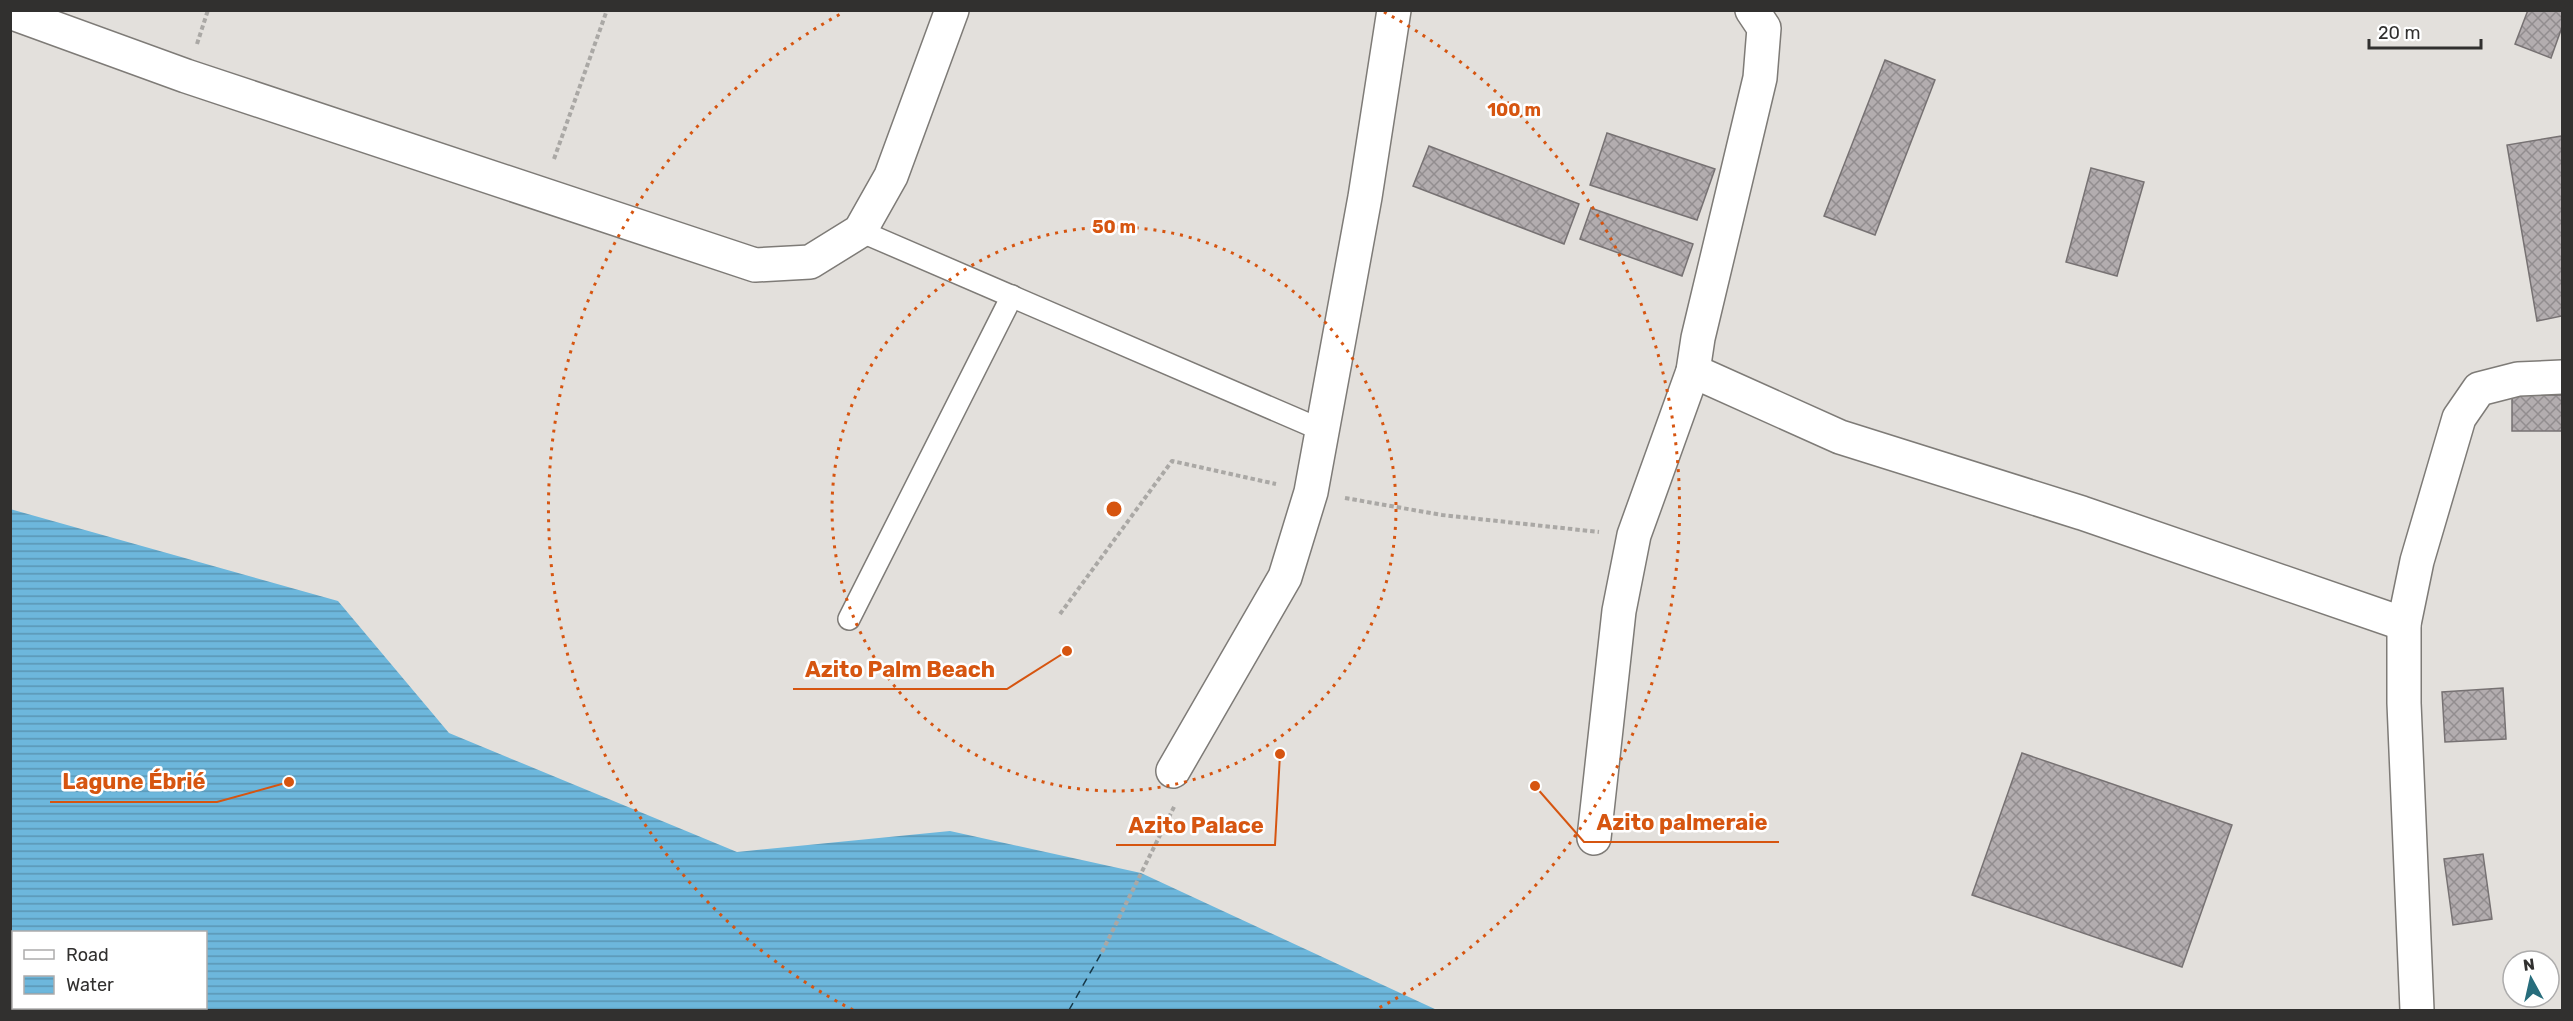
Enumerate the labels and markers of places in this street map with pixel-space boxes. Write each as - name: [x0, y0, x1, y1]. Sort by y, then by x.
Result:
- centre of rings: [1104, 499, 1124, 519]
- callout: Azito Palm Beach: [793, 649, 1007, 689]
- callout: Lagune Ébrié: [50, 762, 217, 802]
- callout: Azito palmeraie: [1584, 802, 1779, 842]
- callout: Azito Palace: [1116, 805, 1275, 845]

